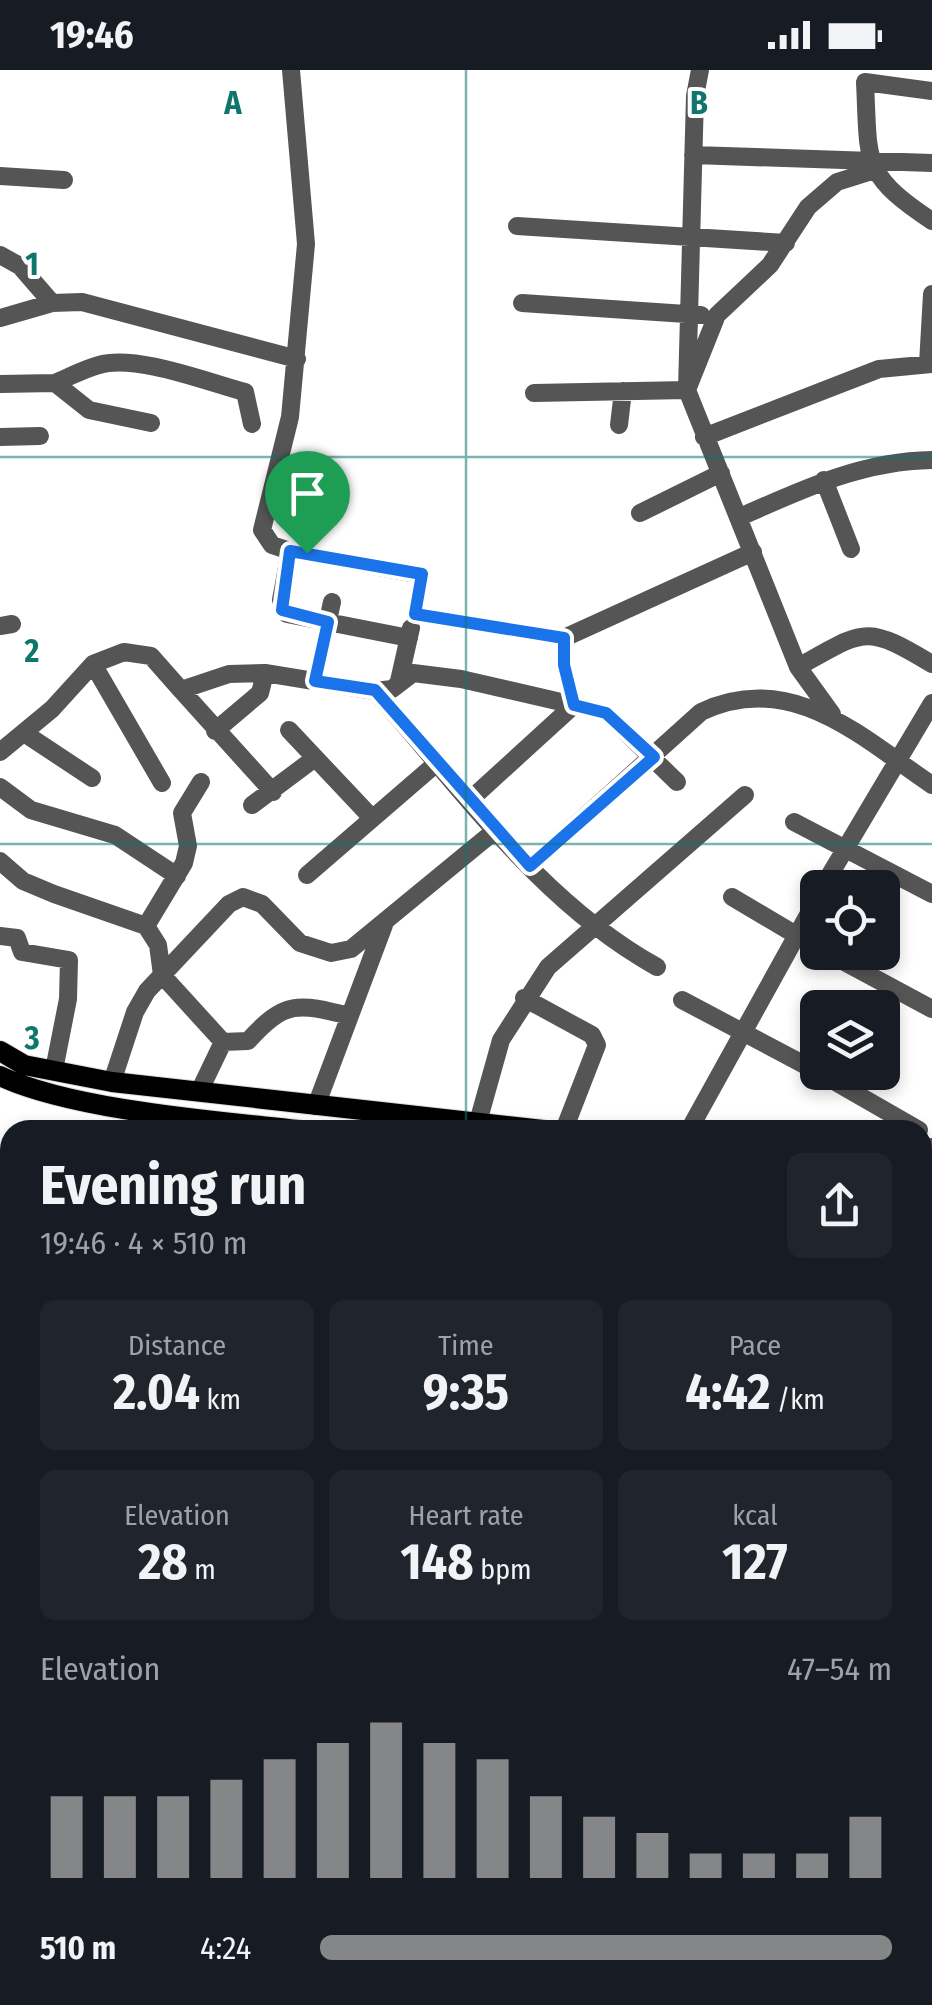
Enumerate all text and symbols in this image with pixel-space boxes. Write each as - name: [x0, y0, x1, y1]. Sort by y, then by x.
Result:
- text: 19:46: [50, 12, 134, 58]
- text: A: [223, 84, 242, 122]
- text: B: [690, 84, 708, 122]
- text: 1: [25, 245, 39, 283]
- pin: [265, 451, 350, 554]
- icon: arrive: [280, 466, 335, 521]
- text: 2: [24, 632, 40, 670]
- map controls: [800, 870, 900, 1090]
- button: locate: [800, 870, 900, 970]
- button: layers: [800, 990, 900, 1090]
- text: 3: [23, 1019, 40, 1057]
- text: Evening run: [40, 1153, 306, 1219]
- button: share: [787, 1153, 892, 1258]
- text: 19:46 · 4 × 510 m: [40, 1224, 247, 1262]
- text: Distance: [128, 1329, 226, 1362]
- text: Time: [438, 1329, 494, 1362]
- text: Pace: [729, 1329, 781, 1362]
- text: 2.04: [113, 1362, 200, 1422]
- text: 9:35: [423, 1362, 509, 1422]
- text: 4:42: [685, 1362, 770, 1422]
- text: km: [200, 1383, 241, 1416]
- text: /km: [770, 1383, 825, 1416]
- text: Elevation: [124, 1499, 230, 1532]
- text: Heart rate: [409, 1499, 523, 1532]
- text: kcal: [732, 1499, 778, 1532]
- text: 28: [138, 1532, 188, 1592]
- text: 148: [400, 1532, 474, 1592]
- text: 127: [722, 1532, 788, 1592]
- text: m: [188, 1553, 216, 1586]
- text: bpm: [474, 1553, 532, 1586]
- text: Elevation: [40, 1650, 160, 1688]
- text: 47–54 m: [787, 1650, 892, 1688]
- text: 510 m: [40, 1929, 116, 1967]
- text: 4:24: [200, 1929, 251, 1967]

